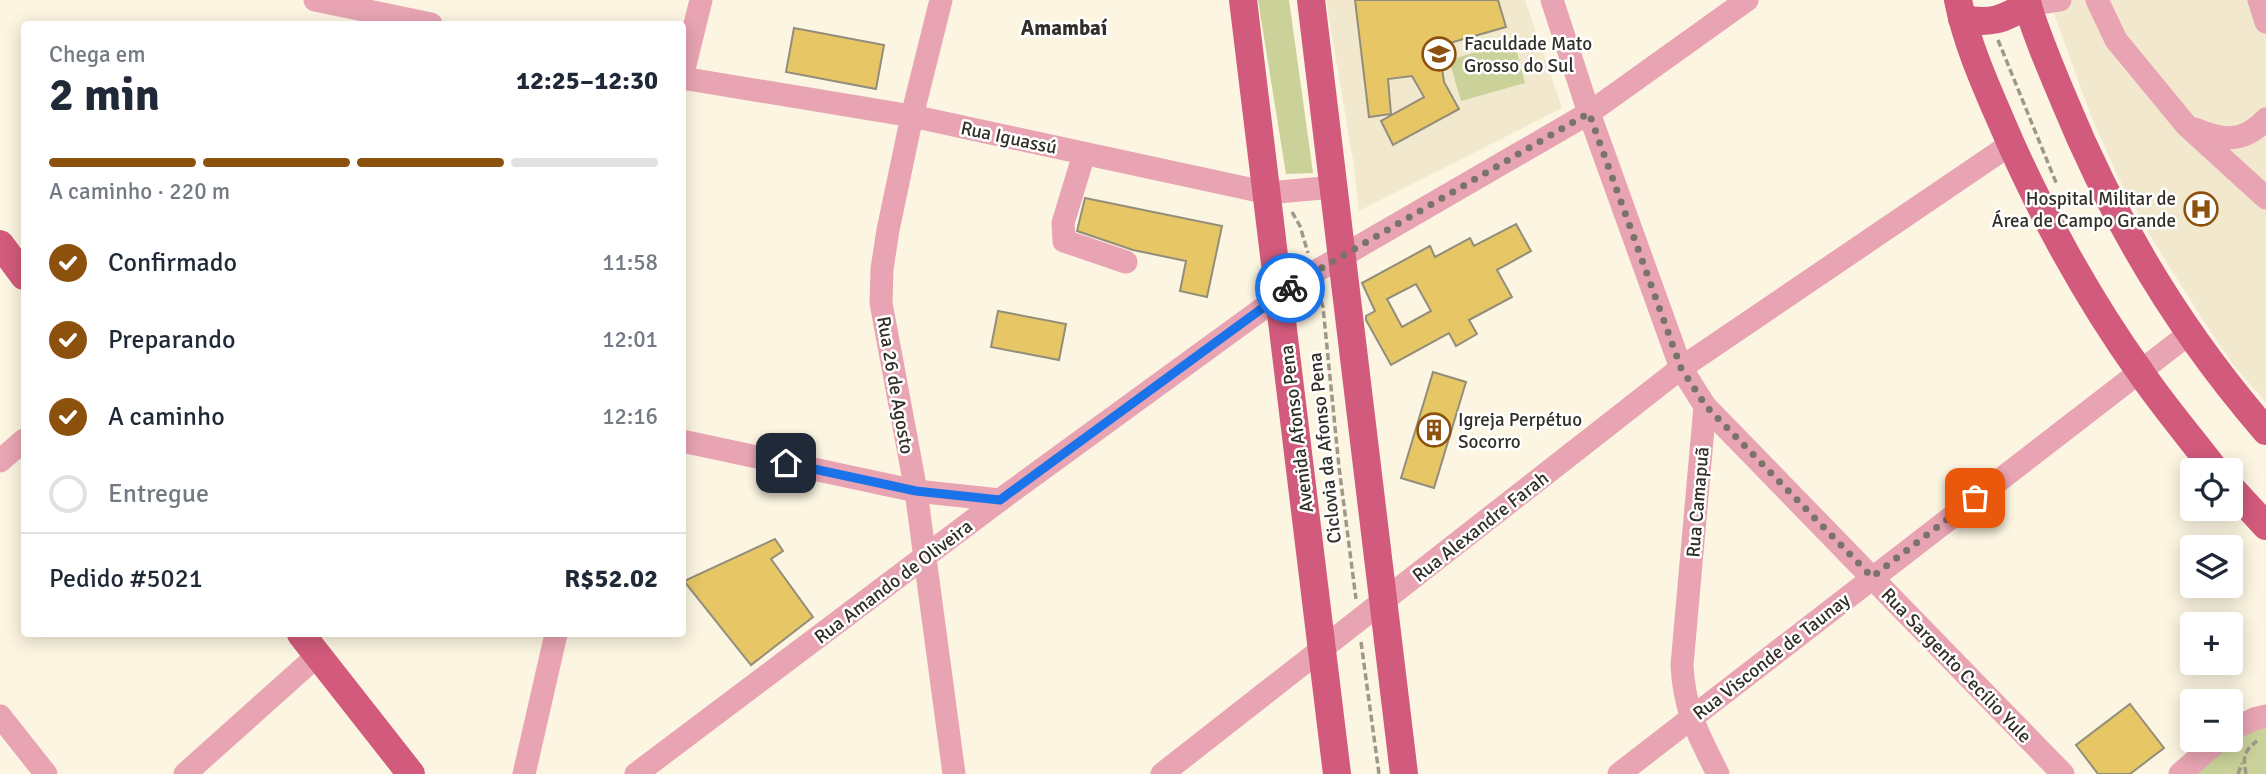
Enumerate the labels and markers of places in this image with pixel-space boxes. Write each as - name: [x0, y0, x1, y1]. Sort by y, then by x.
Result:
- place label: Faculdade Mato Grosso do Sul: [1464, 32, 1592, 78]
- school or university icon: Faculdade Mato Grosso do Sul: [1420, 35, 1458, 73]
- place label: Hospital Militar de Área de Campo Grande: [1992, 187, 2176, 233]
- hospital icon: Hospital Militar de Área de Campo Grande: [2182, 190, 2220, 228]
- place label: Igreja Perpétuo Socorro: [1458, 408, 1582, 454]
- building icon: Igreja Perpétuo Socorro: [1415, 411, 1453, 449]
- pin: [756, 433, 816, 493]
- pin: [1945, 468, 2005, 528]

